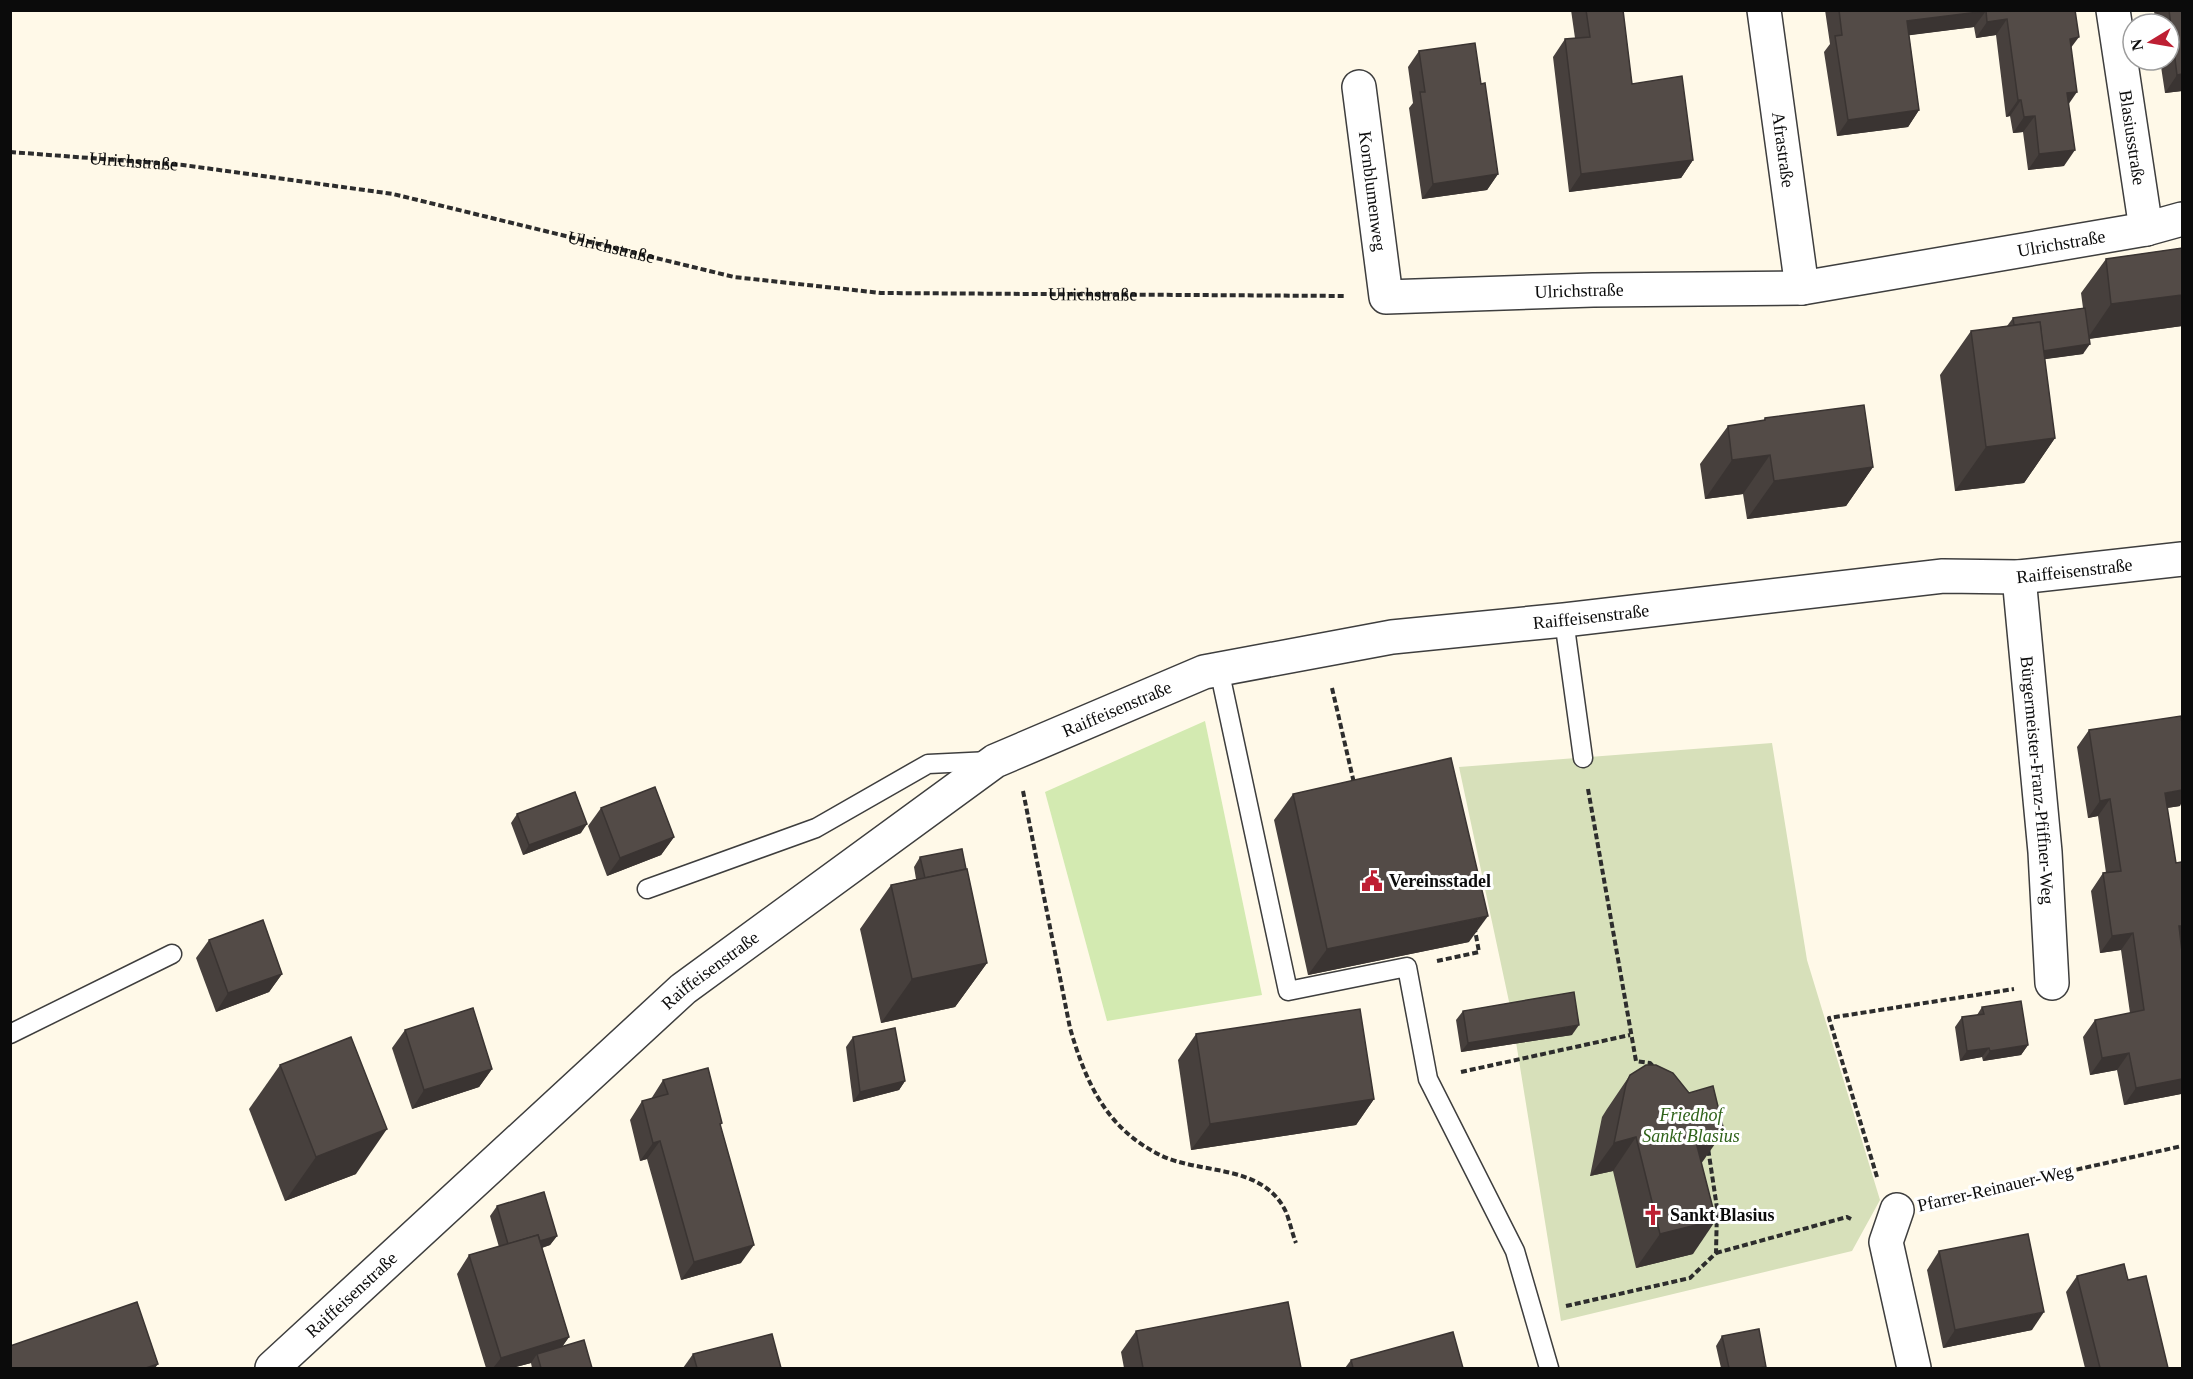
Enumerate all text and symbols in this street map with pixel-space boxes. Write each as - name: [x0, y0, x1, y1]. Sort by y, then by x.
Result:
- north arrow: [2121, 12, 2181, 72]
- text: N: [2127, 37, 2146, 52]
- street label: Blasiusstraße: [2115, 89, 2149, 187]
- street label: Afrastraße: [1768, 111, 1798, 189]
- street label: Kornblumenweg: [1355, 130, 1390, 252]
- street label: Ulrichstraße: [88, 148, 179, 175]
- street label: Ulrichstraße: [2016, 226, 2107, 261]
- street label: Ulrichstraße: [566, 227, 657, 267]
- street label: Ulrichstraße: [1534, 280, 1624, 302]
- street label: Ulrichstraße: [1048, 284, 1137, 305]
- street label: Raiffeisenstraße: [2015, 555, 2134, 587]
- street label: Raiffeisenstraße: [1532, 600, 1650, 633]
- street label: Bürgermeister-Franz-Pfiffner-Weg: [2017, 655, 2058, 905]
- street label: Raiffeisenstraße: [1059, 677, 1175, 741]
- public building icon: Vereinsstadel: [1360, 869, 1384, 893]
- place label: Vereinsstadel: [1389, 871, 1491, 891]
- street label: Raiffeisenstraße: [658, 927, 763, 1014]
- park label: Friedhof Sankt Blasius: [1642, 1105, 1740, 1146]
- street label: Pfarrer-Reinauer-Weg: [1915, 1160, 2075, 1216]
- church icon: Sankt Blasius: [1641, 1203, 1665, 1227]
- place label: Sankt Blasius: [1670, 1205, 1775, 1225]
- street label: Raiffeisenstraße: [302, 1248, 401, 1342]

